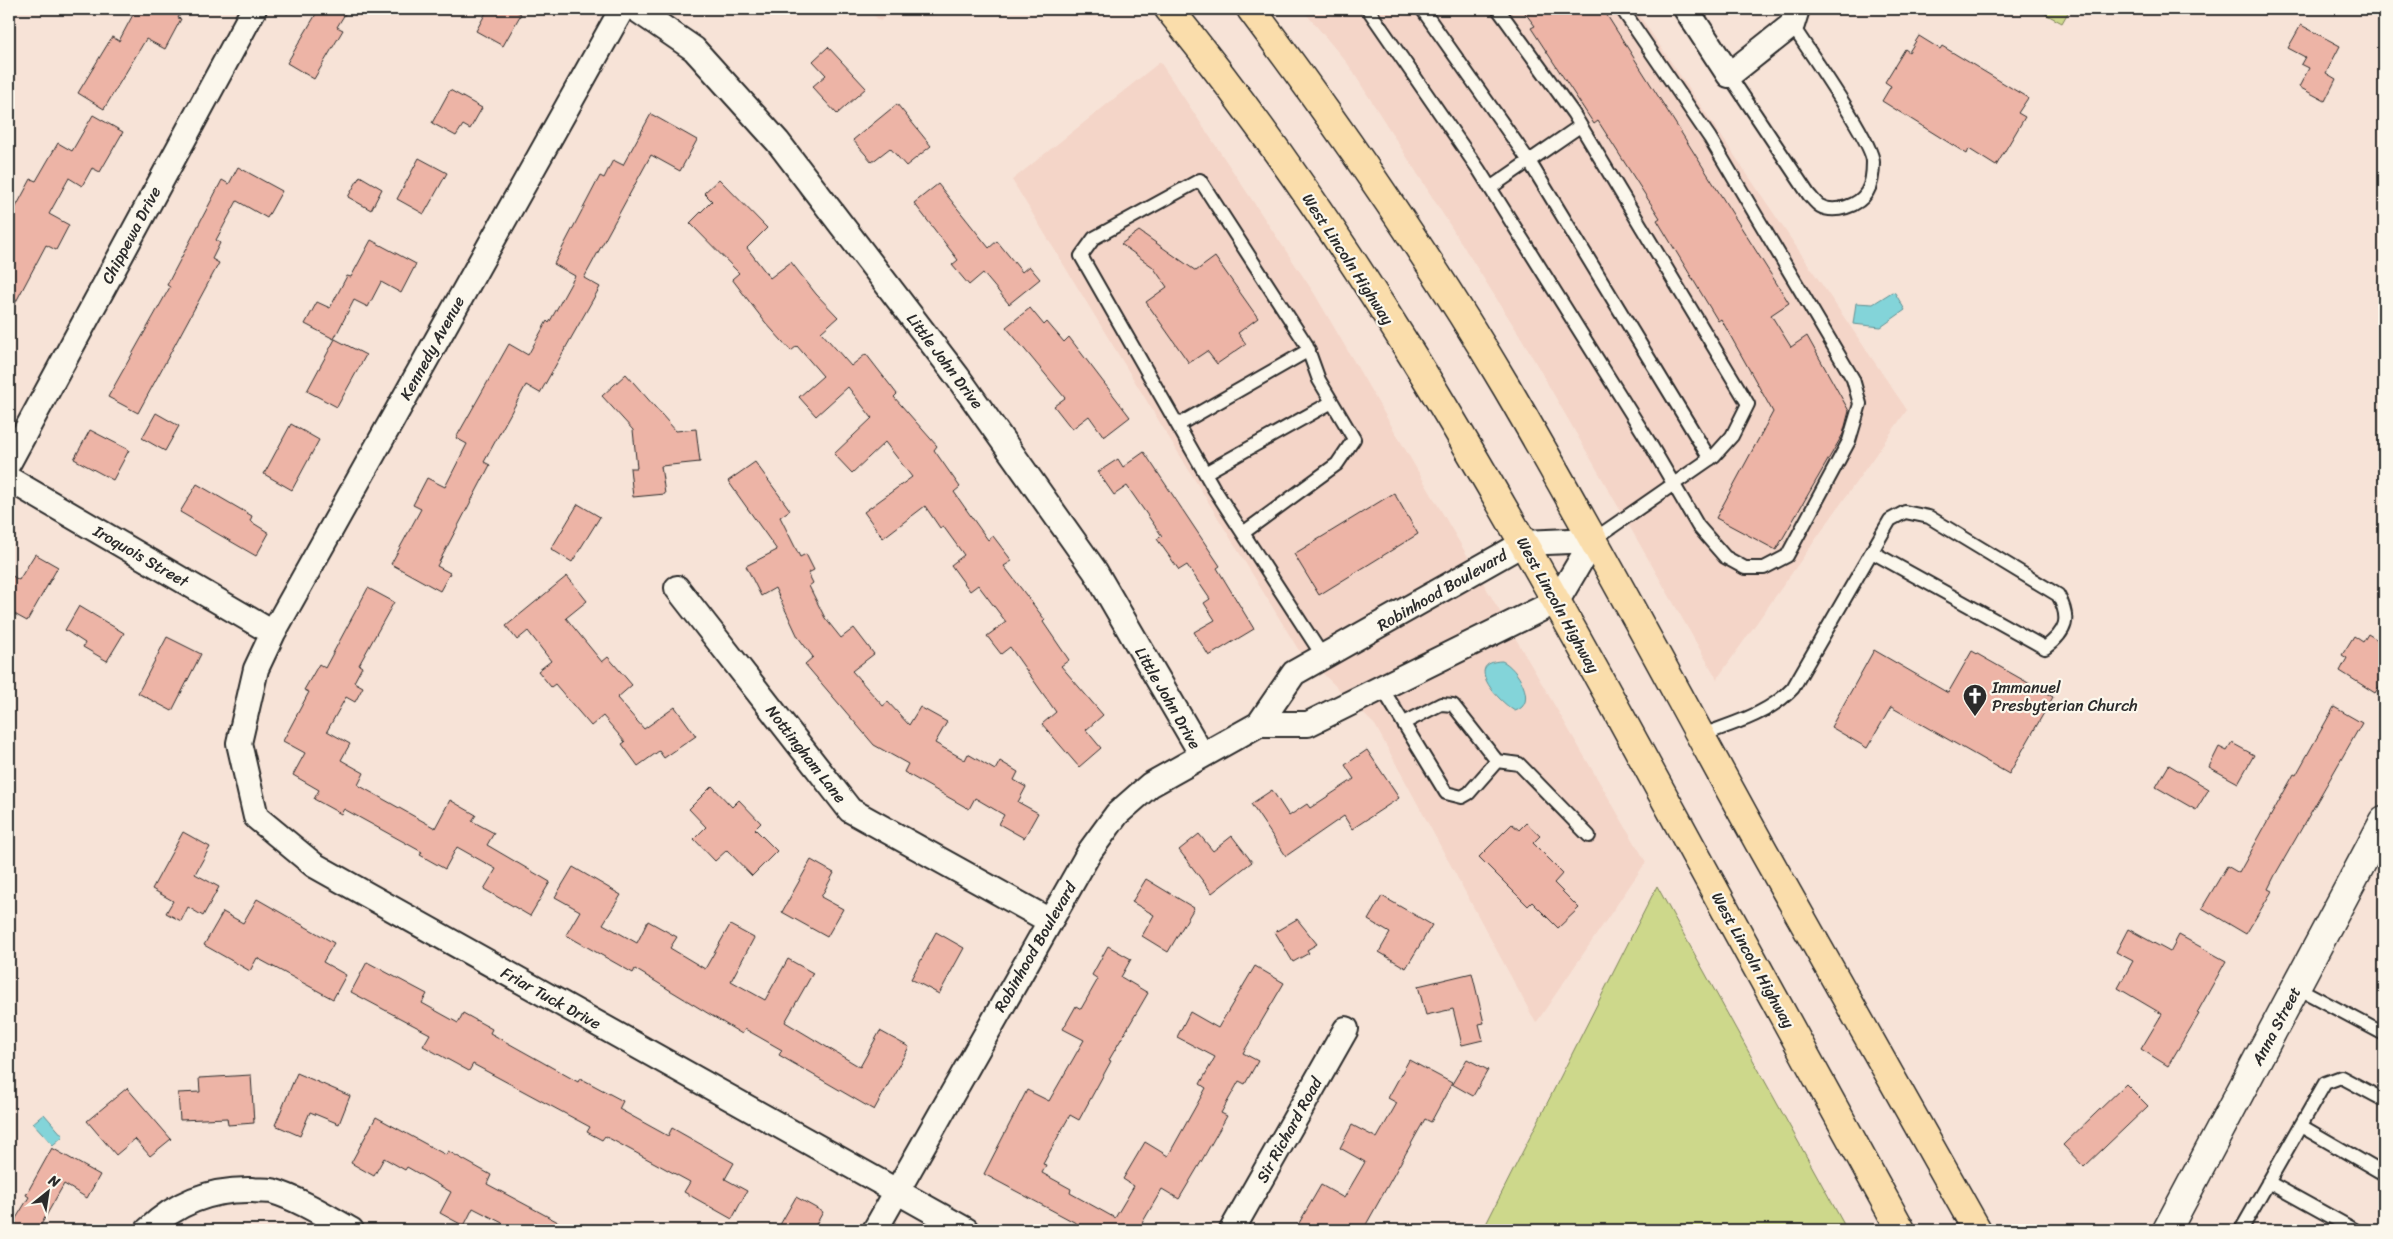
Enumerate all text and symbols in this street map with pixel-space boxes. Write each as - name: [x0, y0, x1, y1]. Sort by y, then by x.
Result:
- street label: Chippewa Drive: [93, 181, 169, 289]
- street label: West Lincoln Highway: [1294, 187, 1402, 331]
- street label: Kennedy Avenue: [391, 290, 473, 406]
- street label: Little John Drive: [899, 306, 991, 416]
- street label: Iroquois Street: [87, 516, 195, 595]
- street label: West Lincoln Highway: [1508, 531, 1608, 679]
- street label: Robinhood Boulevard: [1371, 540, 1514, 639]
- street label: Little John Drive: [1127, 641, 1209, 755]
- place label: Immanuel Presbyterian Church: [1991, 673, 2138, 720]
- church icon: Immanuel Presbyterian Church: [1962, 683, 1988, 717]
- street label: Nottingham Lane: [758, 698, 854, 810]
- street label: Robinhood Boulevard: [986, 875, 1085, 1018]
- street label: West Lincoln Highway: [1703, 886, 1803, 1034]
- street label: Friar Tuck Drive: [495, 958, 607, 1038]
- street label: Anna Street: [2243, 981, 2309, 1072]
- street label: Sir Richard Road: [1248, 1070, 1331, 1188]
- north arrow: [22, 1166, 72, 1216]
- text: N: [43, 1167, 65, 1195]

